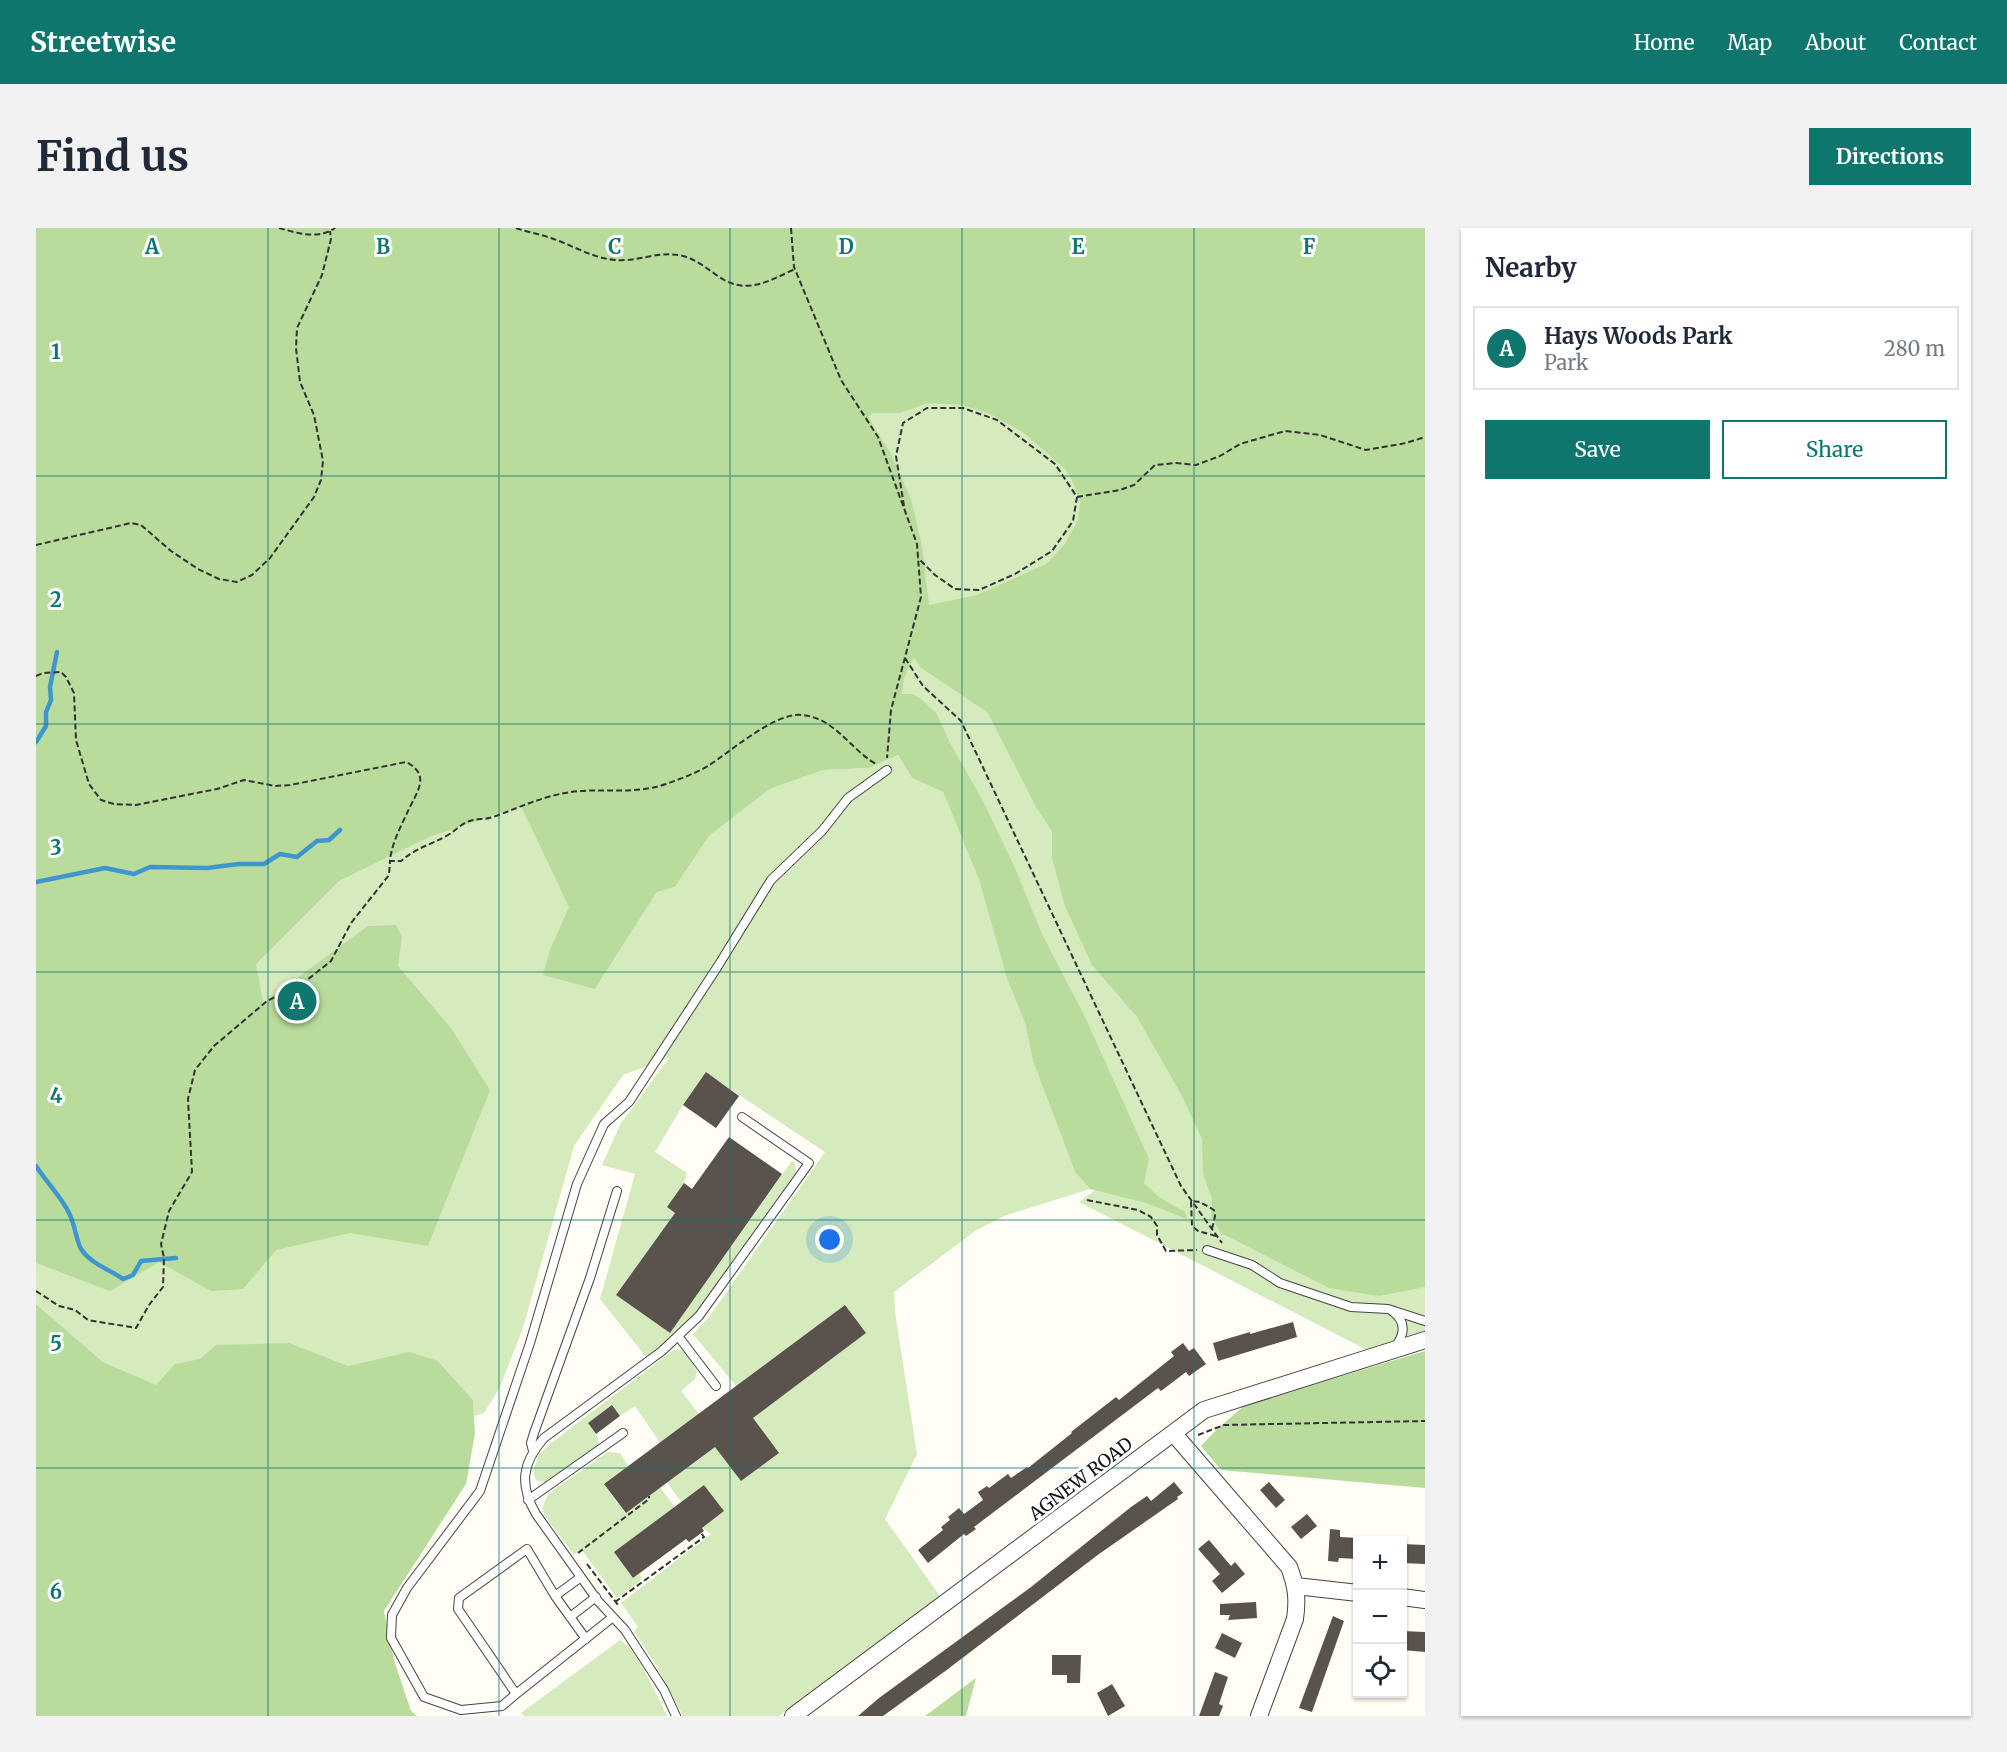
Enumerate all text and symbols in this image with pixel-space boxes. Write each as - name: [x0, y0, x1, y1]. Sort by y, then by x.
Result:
- text: Streetwise: [30, 24, 176, 60]
- text: Home: [1634, 29, 1694, 56]
- text: Map: [1727, 29, 1772, 56]
- text: About: [1805, 29, 1866, 56]
- text: Contact: [1899, 29, 1977, 56]
- button: Directions: [1809, 128, 1971, 185]
- text: Find us: [36, 130, 189, 182]
- text: A: [144, 234, 160, 259]
- text: B: [376, 234, 390, 259]
- text: C: [608, 234, 622, 259]
- text: D: [838, 234, 854, 259]
- text: E: [1071, 234, 1085, 259]
- text: F: [1303, 234, 1316, 259]
- text: Nearby: [1485, 251, 1577, 284]
- text: Hays Woods Park: [1544, 322, 1733, 350]
- text: A: [1499, 336, 1514, 361]
- text: 280 m: [1884, 336, 1945, 361]
- text: 1: [51, 339, 61, 364]
- text: Park: [1544, 350, 1588, 375]
- button: Save: [1485, 420, 1710, 479]
- button: Share: [1722, 420, 1947, 479]
- text: 2: [50, 587, 62, 612]
- text: 3: [50, 835, 62, 860]
- pin: A: [278, 978, 316, 1024]
- text: 4: [50, 1083, 63, 1108]
- your location: [815, 1225, 844, 1254]
- text: 5: [50, 1331, 62, 1356]
- street label: AGNEW ROAD: [1023, 1432, 1137, 1526]
- map controls: [1353, 1536, 1407, 1698]
- button: +: [1353, 1536, 1407, 1590]
- text: 6: [50, 1579, 62, 1604]
- button: −: [1353, 1590, 1407, 1644]
- button: locate: [1353, 1644, 1407, 1698]

